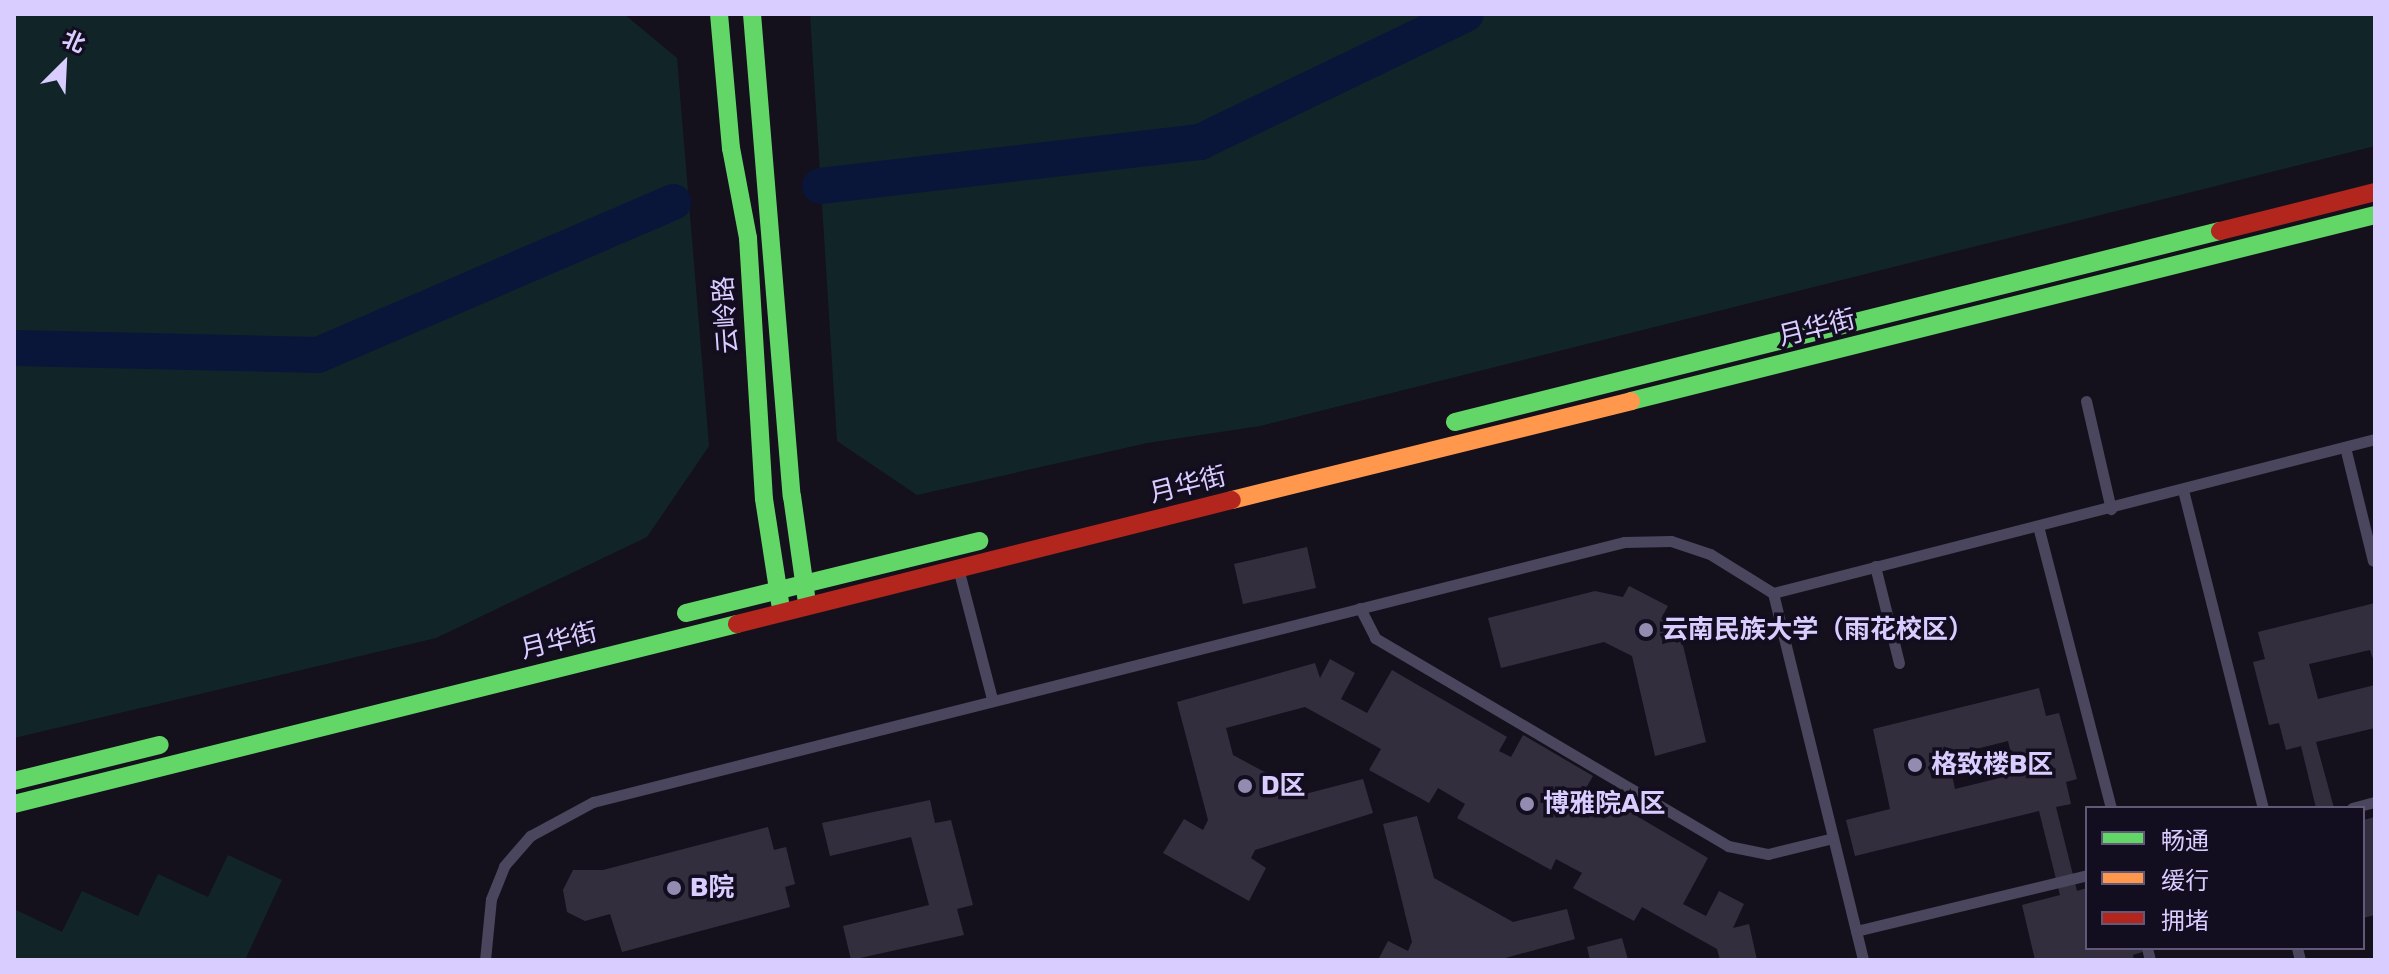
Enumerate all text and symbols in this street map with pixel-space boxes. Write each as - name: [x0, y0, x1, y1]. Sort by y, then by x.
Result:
- north arrow: [24, 24, 104, 104]
- text: 北: [58, 25, 90, 58]
- street label: 云岭路: [708, 275, 744, 355]
- street label: 月华街: [1775, 303, 1859, 353]
- street label: 月华街: [1146, 460, 1230, 510]
- place label: 云南民族大学（雨花校区）: [1662, 614, 1974, 646]
- street label: 月华街: [517, 616, 601, 666]
- marker: 云南民族大学（雨花校区）: [1637, 621, 1655, 639]
- place label: 格致楼B区: [1931, 749, 2053, 781]
- marker: 格致楼B区: [1906, 756, 1924, 774]
- place label: D区: [1261, 770, 1306, 802]
- marker: D区: [1236, 777, 1254, 795]
- place label: 博雅院A区: [1543, 788, 1666, 820]
- marker: 博雅院A区: [1518, 795, 1536, 813]
- legend: [2085, 806, 2365, 950]
- text: 畅通: [2161, 827, 2209, 855]
- text: 缓行: [2161, 867, 2209, 895]
- place label: B院: [690, 872, 734, 904]
- marker: B院: [665, 879, 683, 897]
- text: 拥堵: [2161, 907, 2209, 935]

